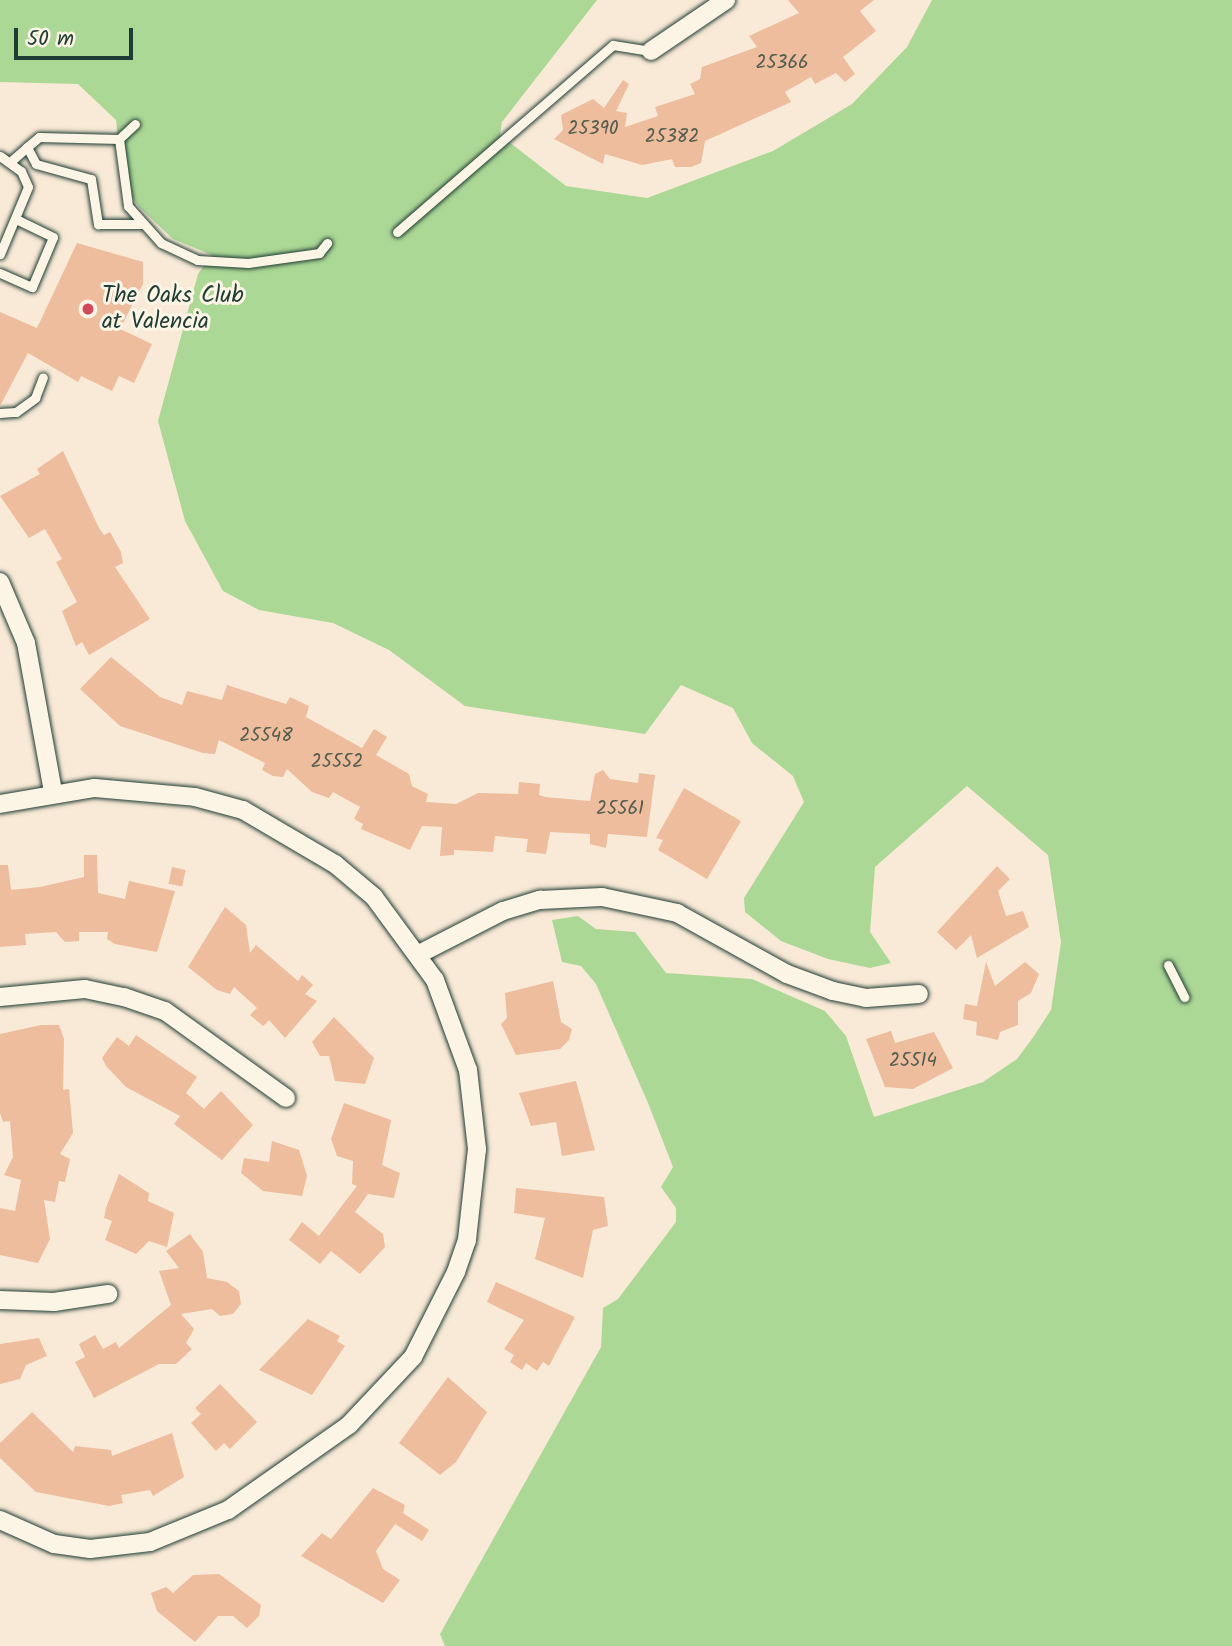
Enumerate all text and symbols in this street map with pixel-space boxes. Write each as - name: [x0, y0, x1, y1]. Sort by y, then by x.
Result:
- scale bar: [18, 14, 136, 58]
- text: 50 m: [27, 23, 74, 56]
- house number: 25366: [755, 53, 809, 75]
- house number: 25390: [568, 119, 618, 141]
- house number: 25382: [645, 127, 699, 149]
- place label: The Oaks Club at Valencia: [102, 282, 243, 336]
- marker: The Oaks Club at Valencia: [80, 301, 96, 317]
- house number: 25548: [239, 726, 293, 748]
- house number: 25552: [311, 752, 363, 774]
- house number: 25561: [596, 799, 644, 821]
- house number: 25514: [889, 1051, 937, 1073]

